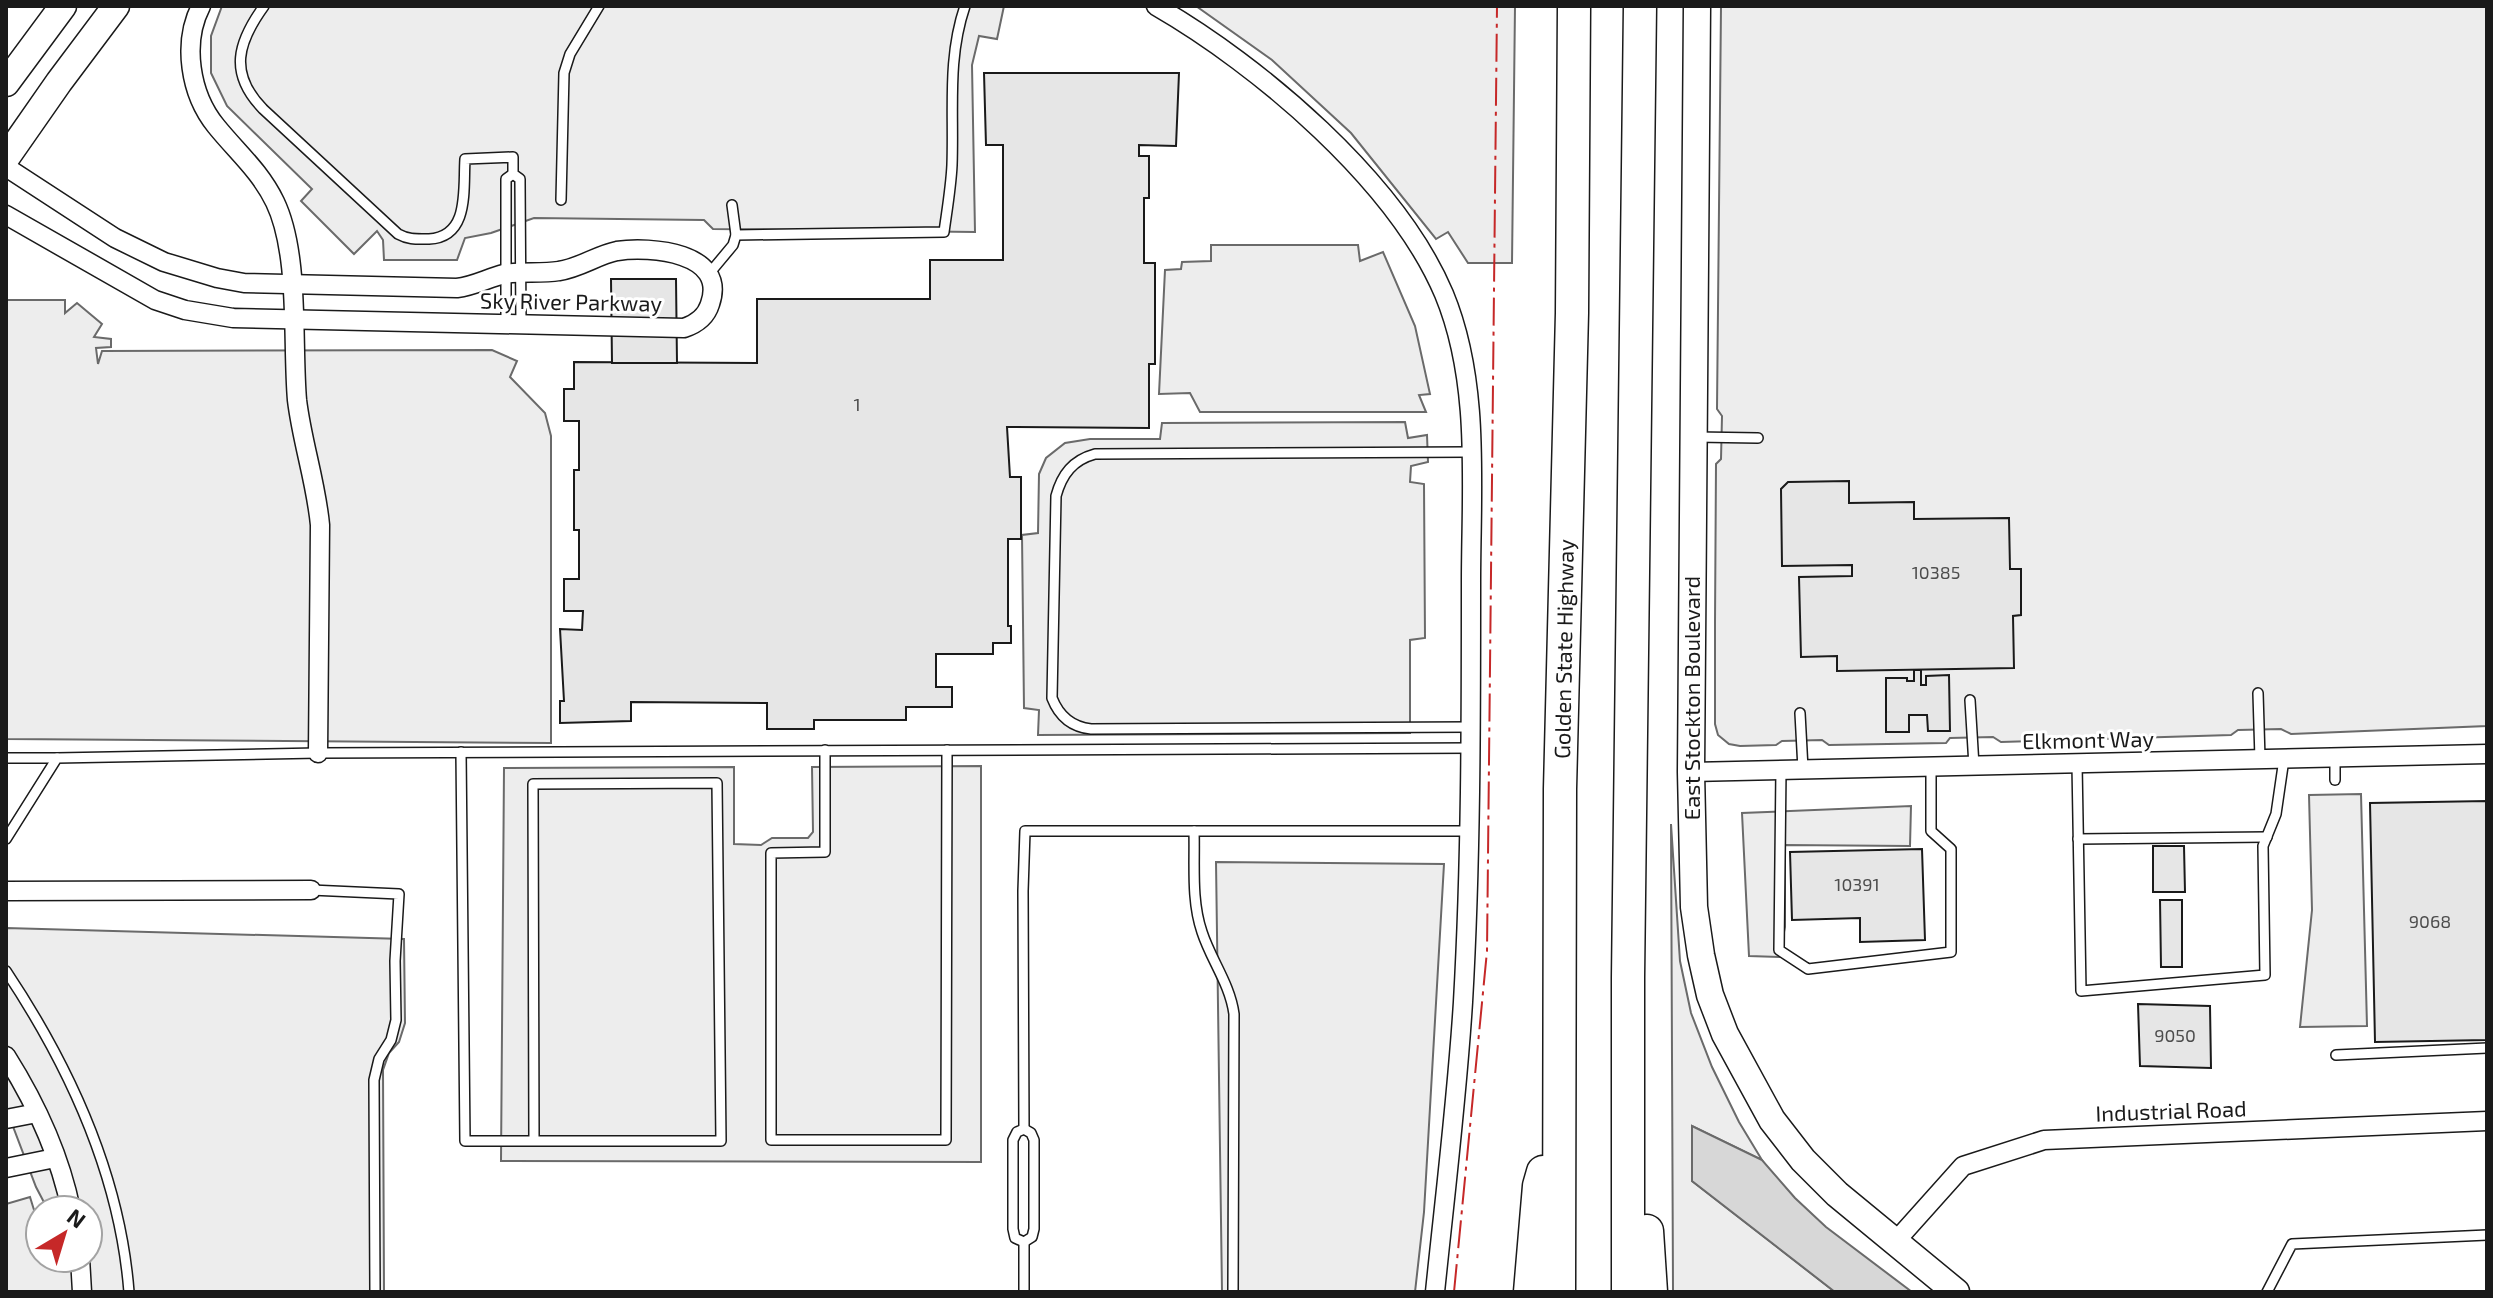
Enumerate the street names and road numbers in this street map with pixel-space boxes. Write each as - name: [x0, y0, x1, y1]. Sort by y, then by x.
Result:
- street label: Sky River Parkway: [480, 286, 663, 316]
- street label: Golden State Highway: [1548, 539, 1578, 759]
- street label: East Stockton Boulevard: [1678, 576, 1704, 820]
- street label: Elkmont Way: [2022, 725, 2155, 753]
- street label: Industrial Road: [2095, 1094, 2247, 1126]

